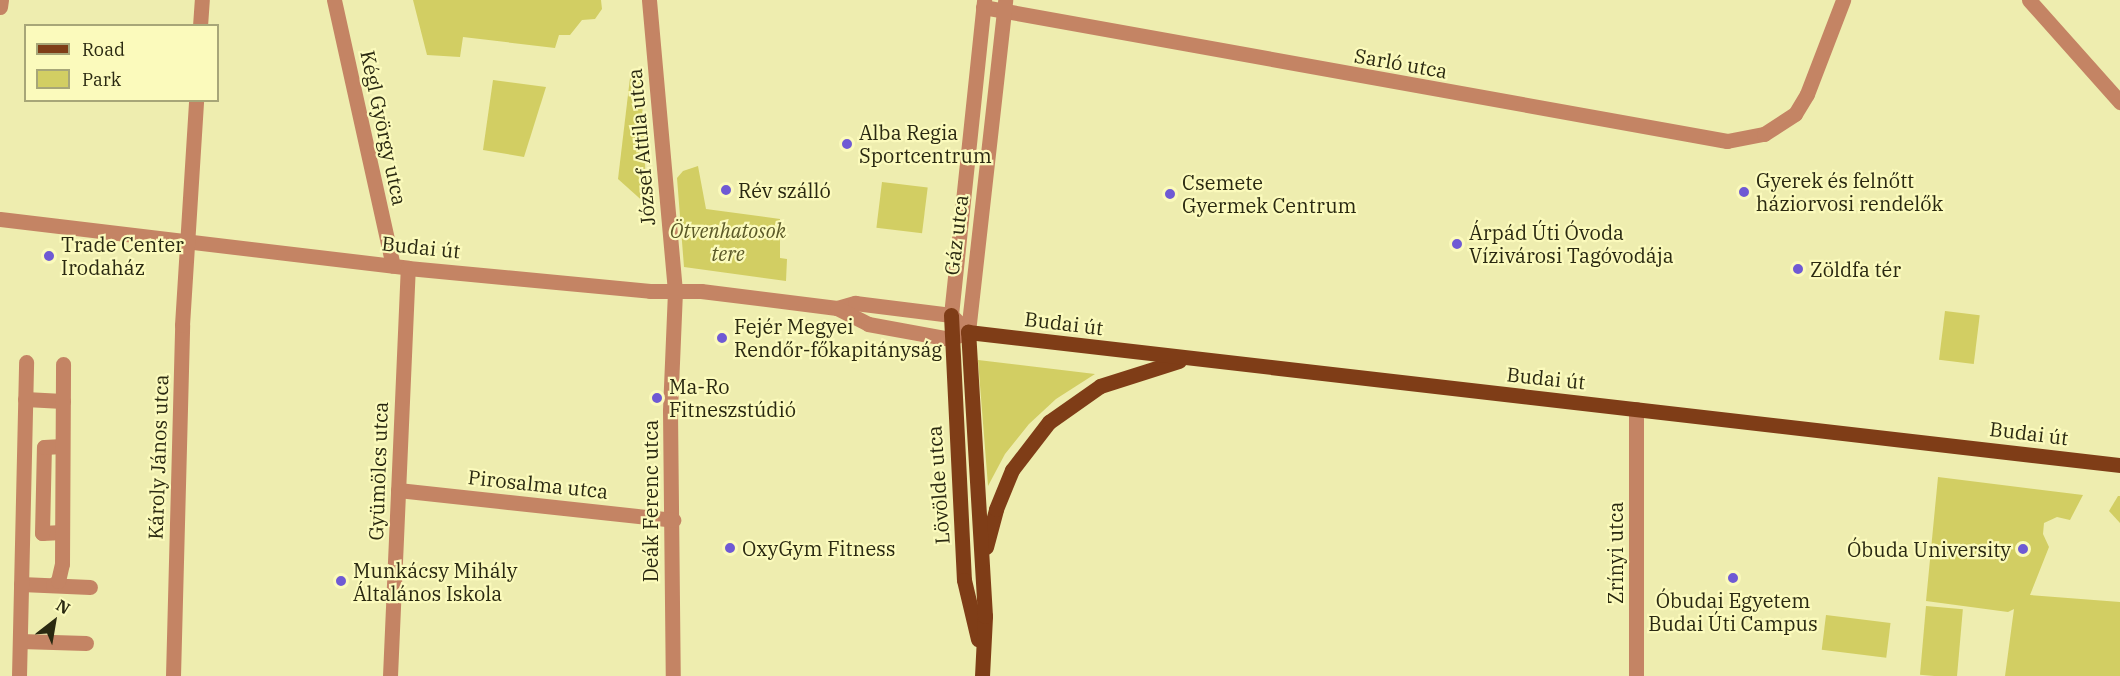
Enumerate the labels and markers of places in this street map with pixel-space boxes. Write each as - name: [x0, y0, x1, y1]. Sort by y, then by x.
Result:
- place label: Alba Regia Sportcentrum: [859, 120, 992, 167]
- marker: Alba Regia Sportcentrum: [840, 137, 854, 151]
- place label: Gyerek és felnőtt háziorvosi rendelők: [1756, 168, 1943, 215]
- place label: Csemete Gyermek Centrum: [1182, 170, 1357, 217]
- place label: Rév szálló: [738, 178, 831, 202]
- marker: Rév szálló: [719, 183, 733, 197]
- marker: Gyerek és felnőtt háziorvosi rendelők: [1737, 185, 1751, 199]
- marker: Csemete Gyermek Centrum: [1163, 187, 1177, 201]
- place label: Árpád Úti Óvoda Vízivárosi Tagóvodája: [1469, 220, 1674, 267]
- place label: Trade Center Irodaház: [61, 232, 184, 279]
- marker: Árpád Úti Óvoda Vízivárosi Tagóvodája: [1450, 237, 1464, 251]
- marker: Trade Center Irodaház: [42, 249, 56, 263]
- place label: Zöldfa tér: [1810, 257, 1901, 281]
- marker: Zöldfa tér: [1791, 262, 1805, 276]
- place label: Fejér Megyei Rendőr-főkapitányság: [734, 314, 942, 361]
- marker: Fejér Megyei Rendőr-főkapitányság: [715, 331, 729, 345]
- place label: Ma-Ro Fitneszstúdió: [669, 374, 796, 421]
- marker: Ma-Ro Fitneszstúdió: [650, 391, 664, 405]
- place label: OxyGym Fitness: [742, 536, 895, 560]
- place label: Óbuda University: [1847, 537, 2011, 561]
- marker: OxyGym Fitness: [723, 541, 737, 555]
- marker: Óbuda University: [2016, 542, 2030, 556]
- place label: Munkácsy Mihály Általános Iskola: [353, 558, 517, 605]
- marker: Óbudai Egyetem Budai Úti Campus: [1726, 571, 1740, 585]
- marker: Munkácsy Mihály Általános Iskola: [334, 574, 348, 588]
- place label: Óbudai Egyetem Budai Úti Campus: [1648, 588, 1818, 635]

